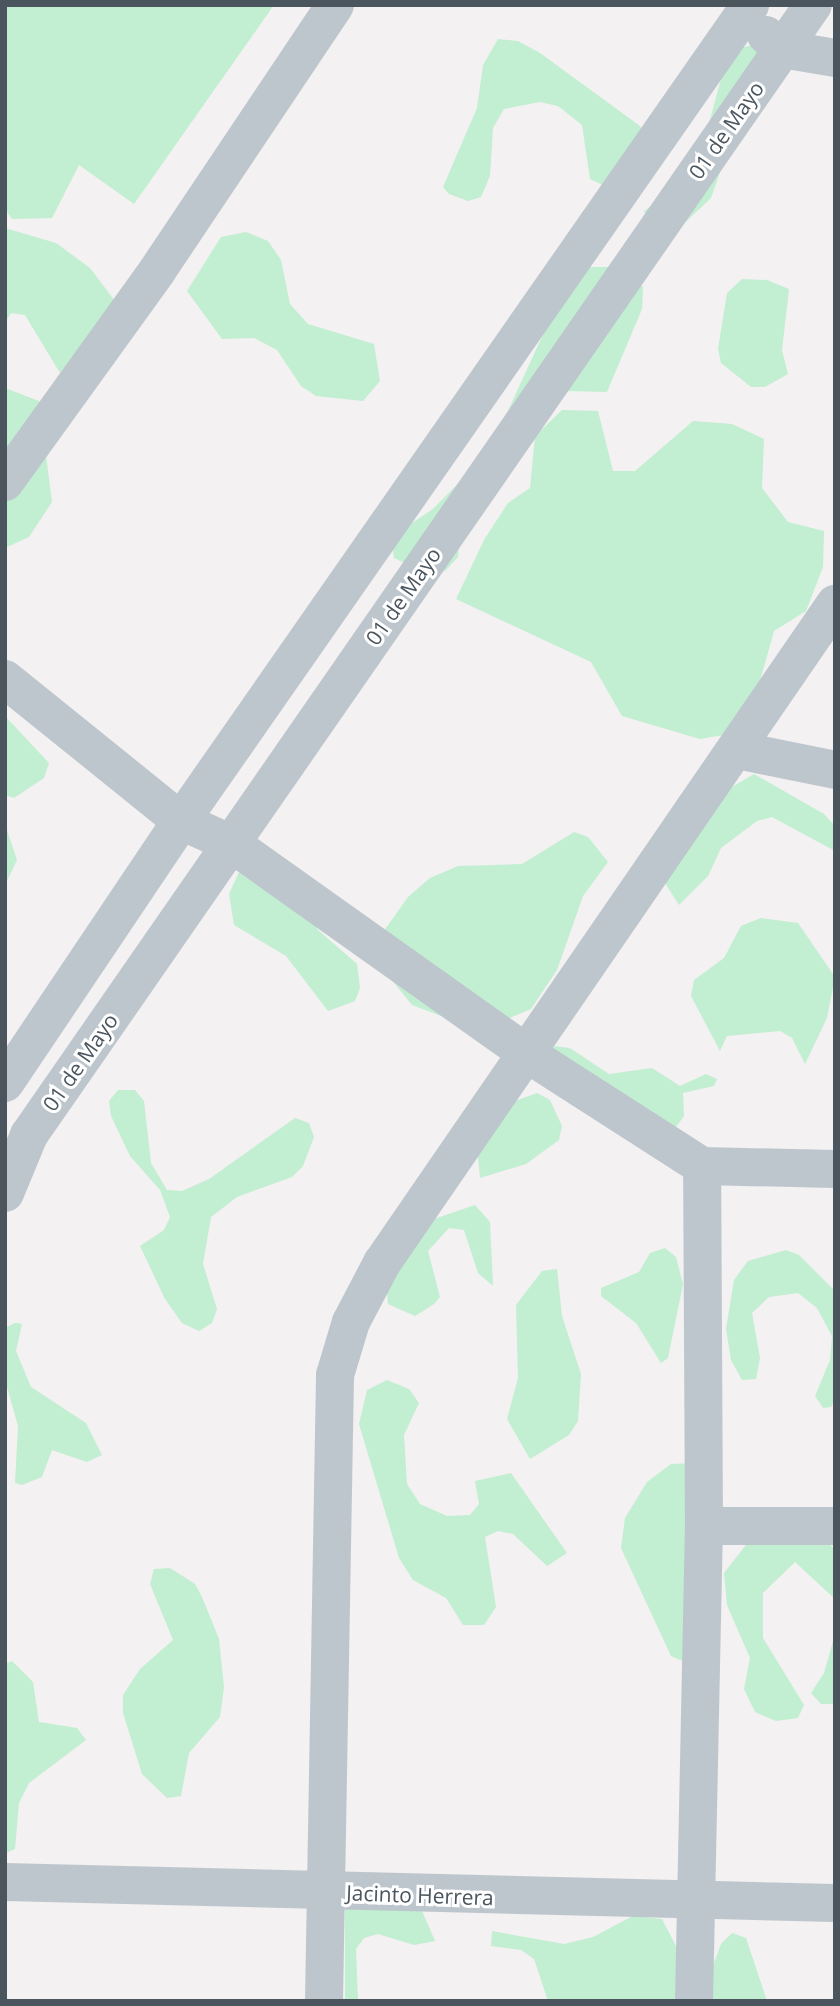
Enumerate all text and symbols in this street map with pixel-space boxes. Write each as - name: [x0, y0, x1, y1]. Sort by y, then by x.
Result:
- street label: 01 de Mayo: [683, 76, 769, 184]
- street label: 01 de Mayo: [360, 542, 446, 650]
- street label: 01 de Mayo: [37, 1008, 123, 1116]
- street label: Jacinto Herrera: [346, 1880, 494, 1910]

